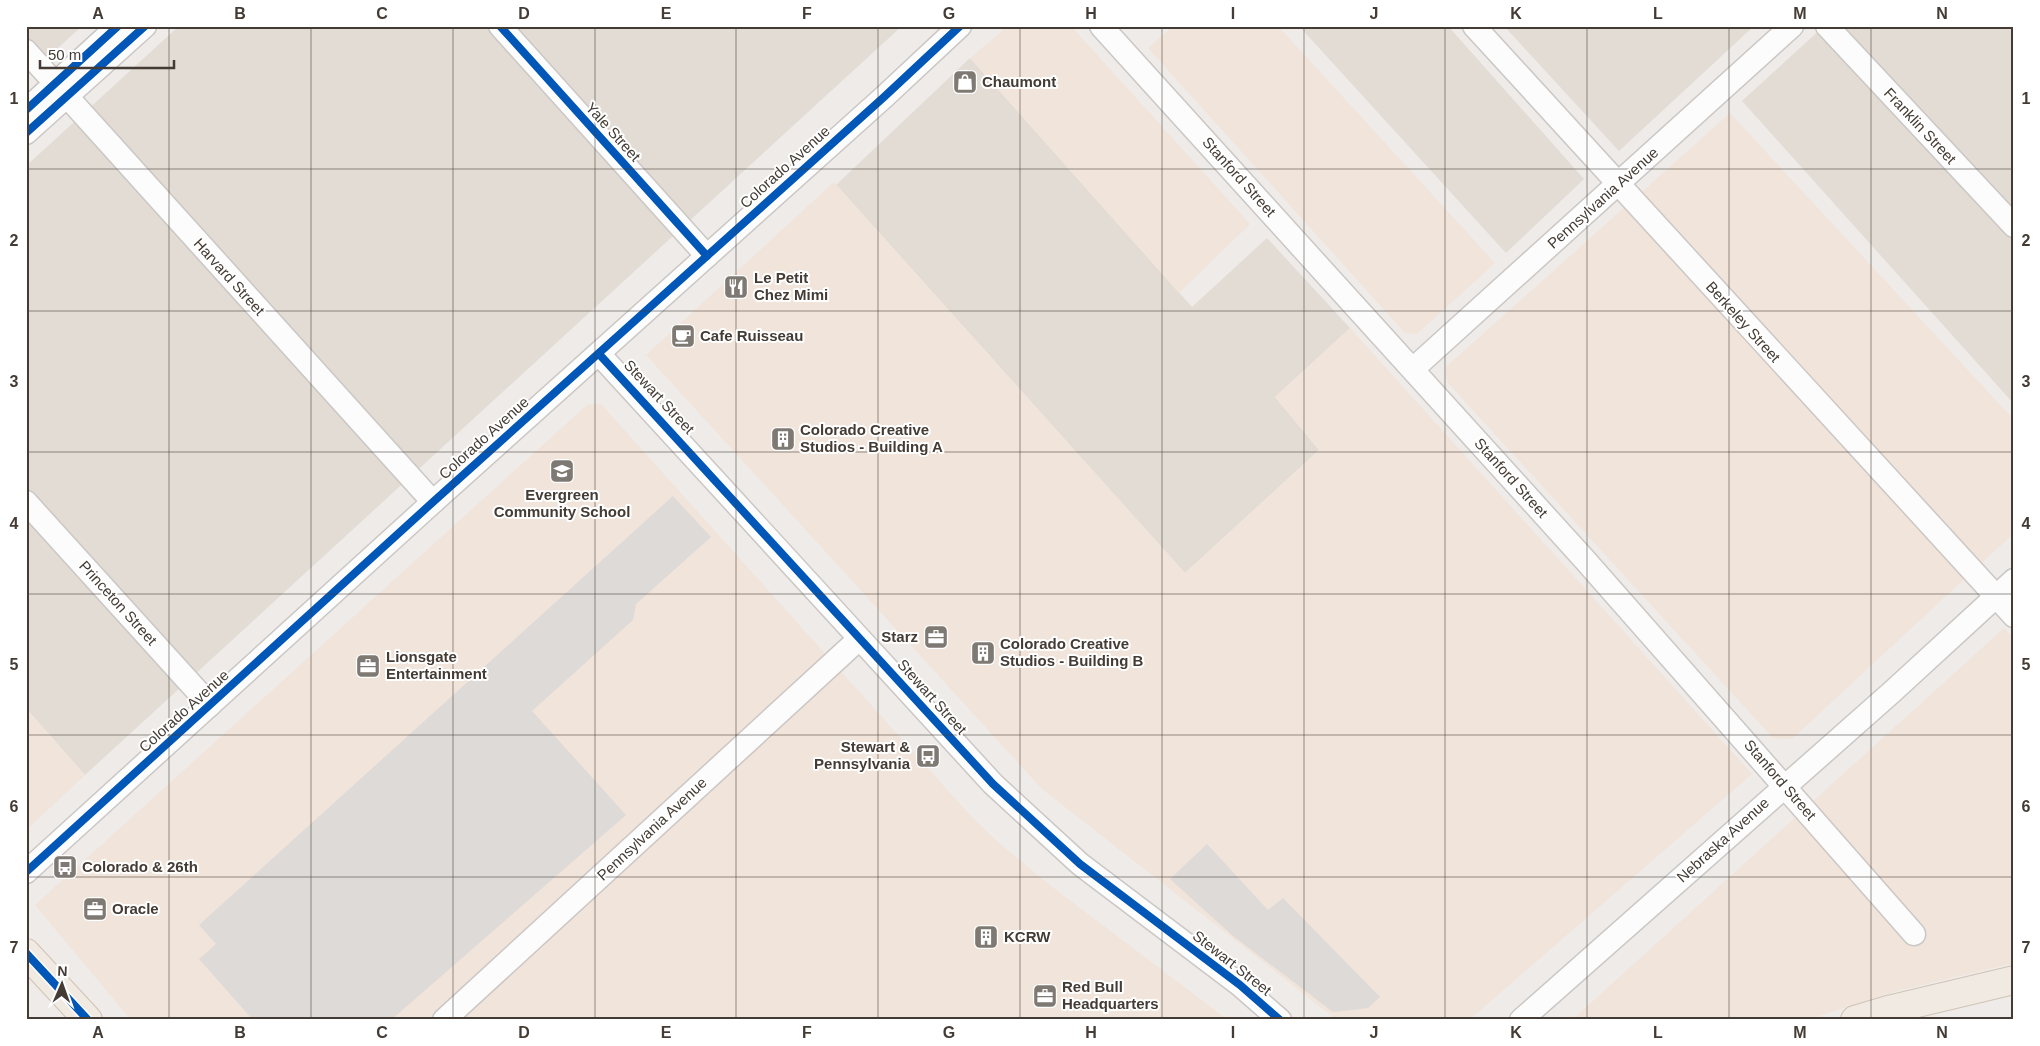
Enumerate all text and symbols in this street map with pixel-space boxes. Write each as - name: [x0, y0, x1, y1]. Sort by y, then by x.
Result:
- text: A: [92, 5, 104, 22]
- text: B: [234, 5, 246, 22]
- text: C: [376, 5, 388, 22]
- text: D: [518, 5, 530, 22]
- text: E: [661, 5, 672, 22]
- text: F: [802, 5, 812, 22]
- text: G: [943, 5, 955, 22]
- text: H: [1085, 5, 1097, 22]
- text: I: [1231, 5, 1235, 22]
- text: J: [1370, 5, 1378, 22]
- text: K: [1510, 5, 1522, 22]
- text: L: [1653, 5, 1663, 22]
- text: M: [1793, 5, 1807, 22]
- text: N: [1936, 5, 1948, 22]
- scale bar: [40, 38, 174, 70]
- text: 50 m: [48, 46, 81, 63]
- shop icon: Chaumont: [952, 69, 978, 95]
- place label: Chaumont: [982, 73, 1056, 90]
- street label: Franklin Street: [1881, 84, 1960, 168]
- text: 1: [10, 90, 19, 107]
- text: 1: [2022, 90, 2031, 107]
- street label: Yale Street: [583, 99, 645, 165]
- street label: Colorado Avenue: [736, 122, 833, 211]
- street label: Stanford Street: [1199, 133, 1280, 220]
- street label: Pennsylvania Avenue: [1544, 143, 1662, 252]
- text: 2: [10, 232, 19, 249]
- text: 2: [2022, 232, 2031, 249]
- street label: Harvard Street: [190, 235, 269, 319]
- place label: Le Petit Chez Mimi: [754, 269, 828, 303]
- restaurant icon: Le Petit Chez Mimi: [723, 274, 749, 300]
- street label: Berkeley Street: [1703, 278, 1785, 366]
- cafe icon: Cafe Ruisseau: [670, 323, 696, 349]
- place label: Cafe Ruisseau: [700, 327, 803, 344]
- street label: Stewart Street: [621, 356, 699, 438]
- text: 3: [10, 373, 19, 390]
- text: 3: [2022, 373, 2031, 390]
- street label: Colorado Avenue: [435, 393, 532, 482]
- place label: Colorado Creative Studios - Building A: [800, 421, 943, 455]
- building icon: Colorado Creative Studios - Building A: [770, 426, 796, 452]
- street label: Stanford Street: [1471, 434, 1552, 521]
- school or university icon: Evergreen Community School: [549, 458, 575, 484]
- place label: Evergreen Community School: [494, 486, 630, 520]
- text: 4: [10, 515, 19, 532]
- text: 4: [2022, 515, 2031, 532]
- street label: Princeton Street: [76, 557, 161, 649]
- office icon: Starz: [923, 624, 949, 650]
- place label: Starz: [881, 628, 918, 645]
- place label: Colorado Creative Studios - Building B: [1000, 635, 1143, 669]
- building icon: Colorado Creative Studios - Building B: [970, 640, 996, 666]
- place label: Lionsgate Entertainment: [386, 648, 487, 682]
- office icon: Lionsgate Entertainment: [355, 653, 381, 679]
- text: 5: [10, 656, 19, 673]
- street label: Stewart Street: [894, 656, 971, 738]
- text: 5: [2022, 656, 2031, 673]
- street label: Colorado Avenue: [135, 666, 232, 755]
- street label: Stanford Street: [1741, 736, 1820, 824]
- place label: Stewart & Pennsylvania: [814, 738, 911, 772]
- bus stop icon: Stewart & Pennsylvania: [915, 743, 941, 769]
- street label: Pennsylvania Avenue: [594, 774, 710, 884]
- street label: Nebraska Avenue: [1673, 794, 1772, 885]
- text: 6: [10, 798, 19, 815]
- text: 6: [2022, 798, 2031, 815]
- bus stop icon: Colorado & 26th: [52, 854, 78, 880]
- place label: Colorado & 26th: [82, 858, 198, 875]
- office icon: Oracle: [82, 896, 108, 922]
- place label: Oracle: [112, 900, 159, 917]
- building icon: KCRW: [973, 924, 999, 950]
- street label: Stewart Street: [1190, 927, 1276, 999]
- place label: KCRW: [1004, 928, 1051, 945]
- text: 7: [10, 939, 19, 956]
- text: 7: [2022, 939, 2031, 956]
- north arrow: [38, 958, 88, 1008]
- text: N: [57, 963, 68, 979]
- place label: Red Bull Headquarters: [1062, 978, 1159, 1012]
- office icon: Red Bull Headquarters: [1032, 983, 1058, 1009]
- text: A: [92, 1024, 104, 1041]
- text: B: [234, 1024, 246, 1041]
- text: C: [376, 1024, 388, 1041]
- text: D: [518, 1024, 530, 1041]
- text: E: [661, 1024, 672, 1041]
- text: F: [802, 1024, 812, 1041]
- text: G: [943, 1024, 955, 1041]
- text: H: [1085, 1024, 1097, 1041]
- text: I: [1231, 1024, 1235, 1041]
- text: J: [1370, 1024, 1378, 1041]
- text: K: [1510, 1024, 1522, 1041]
- text: L: [1653, 1024, 1663, 1041]
- text: M: [1793, 1024, 1807, 1041]
- text: N: [1936, 1024, 1948, 1041]

